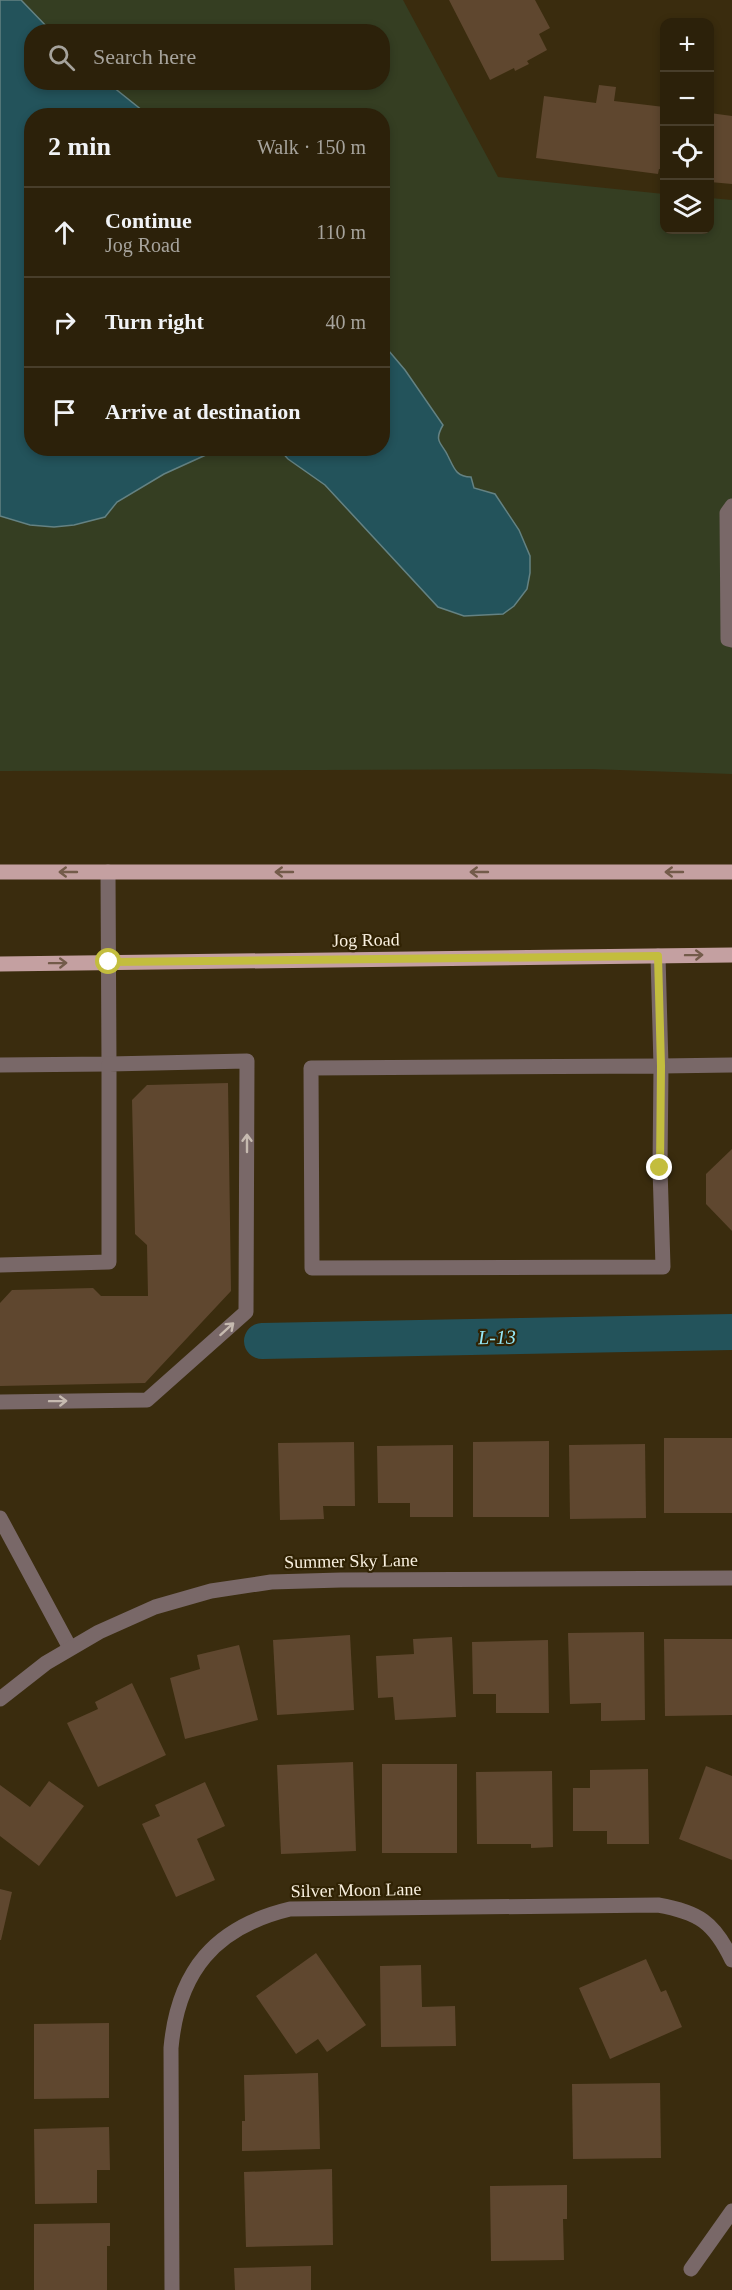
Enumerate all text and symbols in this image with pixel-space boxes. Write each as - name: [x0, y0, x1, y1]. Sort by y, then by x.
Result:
- map controls: [660, 18, 714, 234]
- button: +: [660, 18, 714, 72]
- search box: [24, 24, 390, 90]
- icon: search: [45, 41, 78, 74]
- text: Search here: [93, 44, 196, 69]
- button: −: [660, 72, 714, 126]
- button: locate: [660, 126, 714, 180]
- text: 2 min: [48, 132, 111, 161]
- text: Walk · 150 m: [257, 136, 366, 158]
- button: layers: [660, 180, 714, 234]
- text: Continue: [105, 208, 192, 233]
- icon: ahead: [48, 216, 81, 249]
- text: 110 m: [316, 221, 366, 243]
- text: Jog Road: [105, 234, 180, 256]
- icon: right: [48, 306, 81, 339]
- text: Turn right: [105, 309, 204, 334]
- text: 40 m: [325, 311, 366, 333]
- icon: arrive: [48, 396, 81, 429]
- text: Arrive at destination: [105, 399, 301, 424]
- one-way arrow: [58, 866, 78, 878]
- one-way arrow: [274, 866, 294, 878]
- one-way arrow: [469, 866, 489, 878]
- one-way arrow: [664, 866, 684, 878]
- street label: Jog Road: [332, 929, 400, 951]
- route start: [95, 948, 121, 974]
- one-way arrow: [684, 949, 704, 961]
- one-way arrow: [48, 957, 68, 969]
- one-way arrow: [241, 1133, 253, 1153]
- route end: [646, 1154, 672, 1180]
- one-way arrow: [219, 1322, 234, 1336]
- water label: L-13: [477, 1326, 516, 1348]
- one-way arrow: [48, 1395, 68, 1407]
- street label: Summer Sky Lane: [284, 1550, 418, 1572]
- street label: Silver Moon Lane: [290, 1879, 422, 1901]

